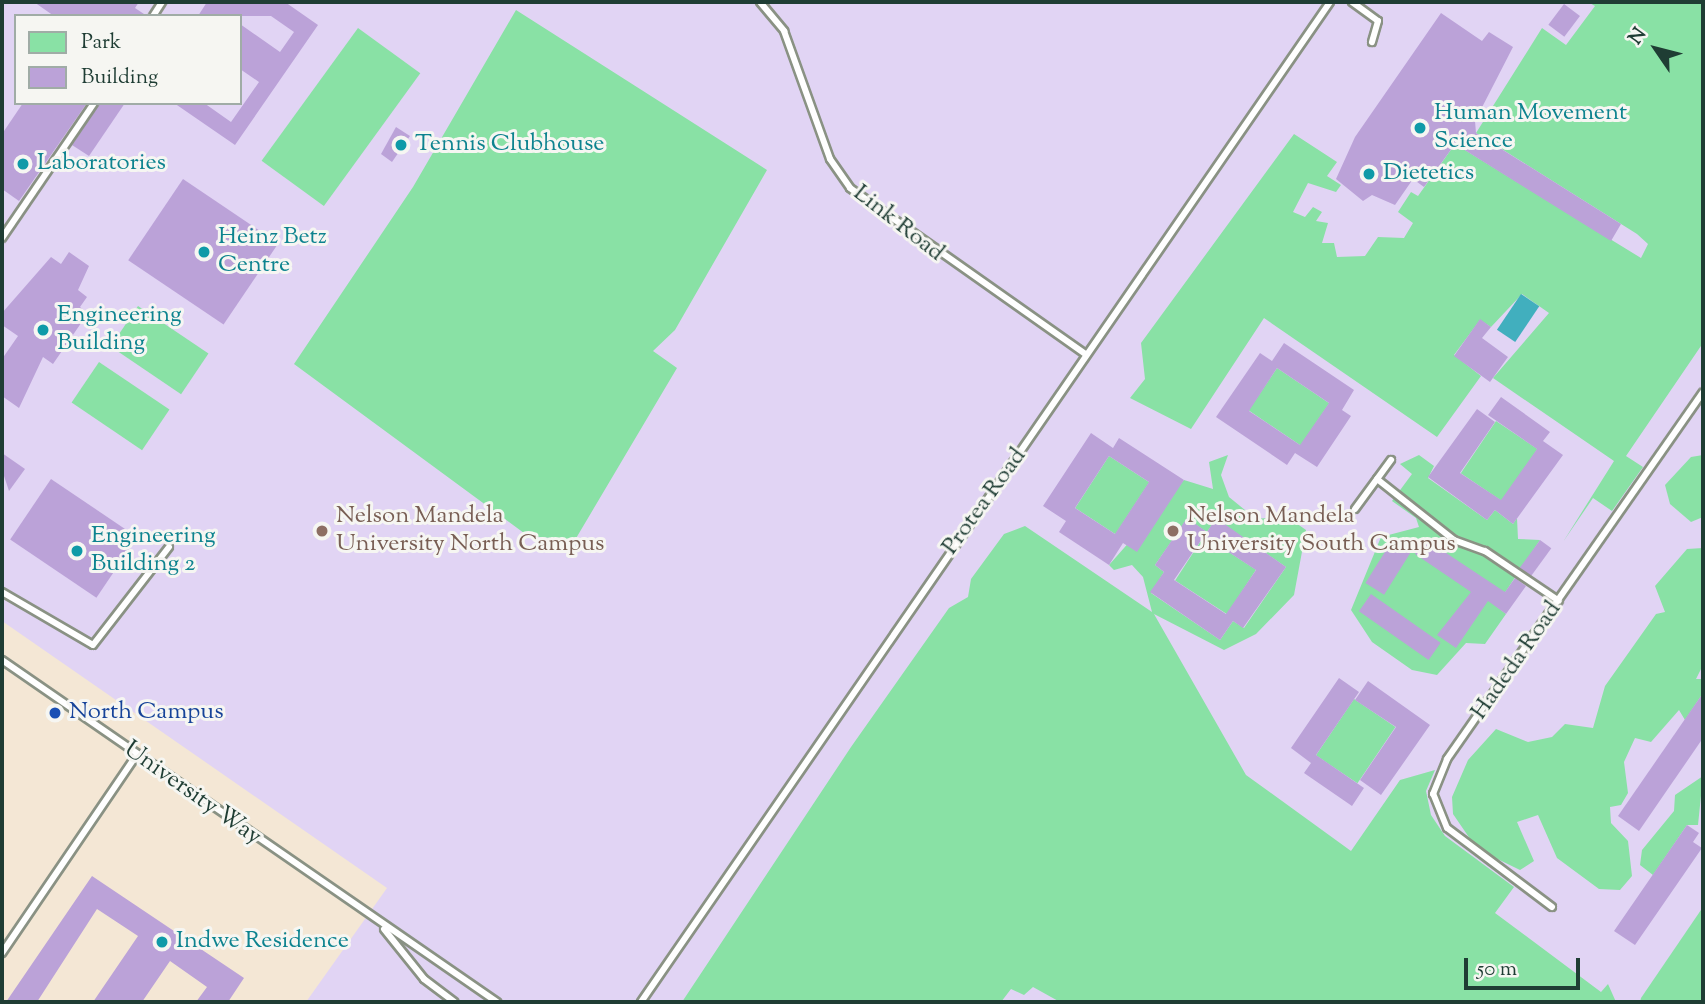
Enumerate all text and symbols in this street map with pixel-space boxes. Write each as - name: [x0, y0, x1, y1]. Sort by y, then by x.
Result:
- legend: [14, 14, 242, 105]
- north arrow: [1621, 14, 1691, 84]
- text: N: [1623, 23, 1654, 51]
- text: Park: [81, 28, 121, 58]
- text: Building: [81, 63, 158, 93]
- place label: Human Movement Science: [1434, 100, 1627, 156]
- marker: Human Movement Science: [1412, 120, 1428, 136]
- place label: Tennis Clubhouse: [415, 131, 605, 159]
- marker: Tennis Clubhouse: [393, 137, 409, 153]
- place label: Laboratories: [37, 150, 166, 178]
- marker: Laboratories: [15, 156, 31, 172]
- place label: Dietetics: [1383, 160, 1474, 188]
- marker: Dietetics: [1361, 166, 1377, 182]
- street label: Link Road: [847, 180, 949, 268]
- place label: Heinz Betz Centre: [218, 224, 327, 280]
- marker: Heinz Betz Centre: [196, 244, 212, 260]
- place label: Engineering Building: [57, 302, 182, 358]
- marker: Engineering Building: [35, 322, 51, 338]
- street label: Protea Road: [937, 443, 1033, 561]
- place label: Nelson Mandela University North Campus: [336, 503, 604, 559]
- place label: Nelson Mandela University South Campus: [1187, 503, 1456, 559]
- place label: Engineering Building 2: [91, 523, 216, 579]
- marker: Nelson Mandela University North Campus: [314, 523, 330, 539]
- marker: Nelson Mandela University South Campus: [1165, 523, 1181, 539]
- marker: Engineering Building 2: [69, 543, 85, 559]
- street label: Hadeda Road: [1466, 596, 1568, 726]
- place label: North Campus: [69, 699, 224, 727]
- marker: North Campus: [47, 705, 63, 721]
- street label: University Way: [117, 736, 267, 852]
- place label: Indwe Residence: [176, 928, 349, 956]
- marker: Indwe Residence: [154, 934, 170, 950]
- scale bar: [1467, 944, 1582, 988]
- text: 50 m: [1477, 955, 1517, 985]

